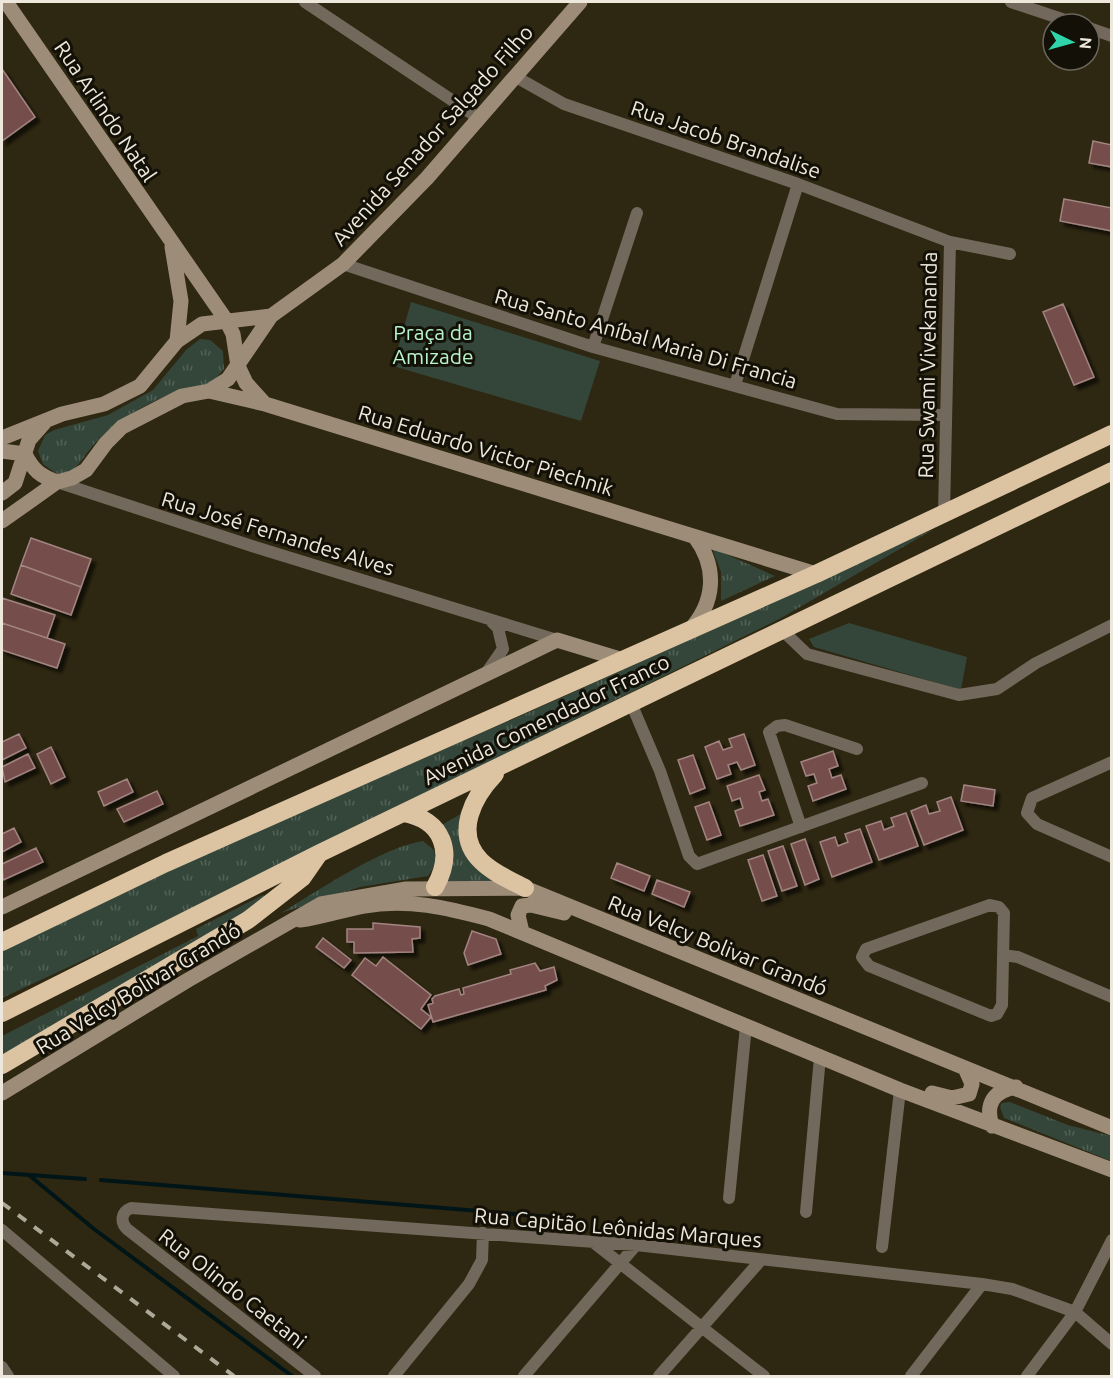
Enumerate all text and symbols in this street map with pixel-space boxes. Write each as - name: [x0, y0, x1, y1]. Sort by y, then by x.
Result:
- north arrow: [1041, 12, 1101, 72]
- street label: Avenida Senador Salgado Filho: [327, 20, 537, 250]
- street label: Rua Arlindo Natal: [50, 36, 162, 186]
- text: N: [1076, 37, 1095, 50]
- street label: Rua Jacob Brandalise: [628, 95, 824, 183]
- street label: Rua Swami Vivekananda: [913, 251, 941, 479]
- street label: Rua Santo Aníbal Maria Di Francia: [492, 283, 800, 393]
- park label: Praça da Amizade: [392, 320, 474, 368]
- street label: Rua Eduardo Victor Piechnik: [356, 400, 617, 500]
- street label: Rua José Fernandes Alves: [159, 486, 397, 580]
- street label: Avenida Comendador Franco: [419, 649, 673, 789]
- street label: Rua Velcy Bolivar Grandó: [605, 890, 831, 1000]
- street label: Rua Velcy Bolivar Grandó: [31, 917, 245, 1059]
- street label: Rua Capitão Leônidas Marques: [473, 1202, 763, 1252]
- street label: Rua Olindo Caetani: [155, 1223, 311, 1353]

